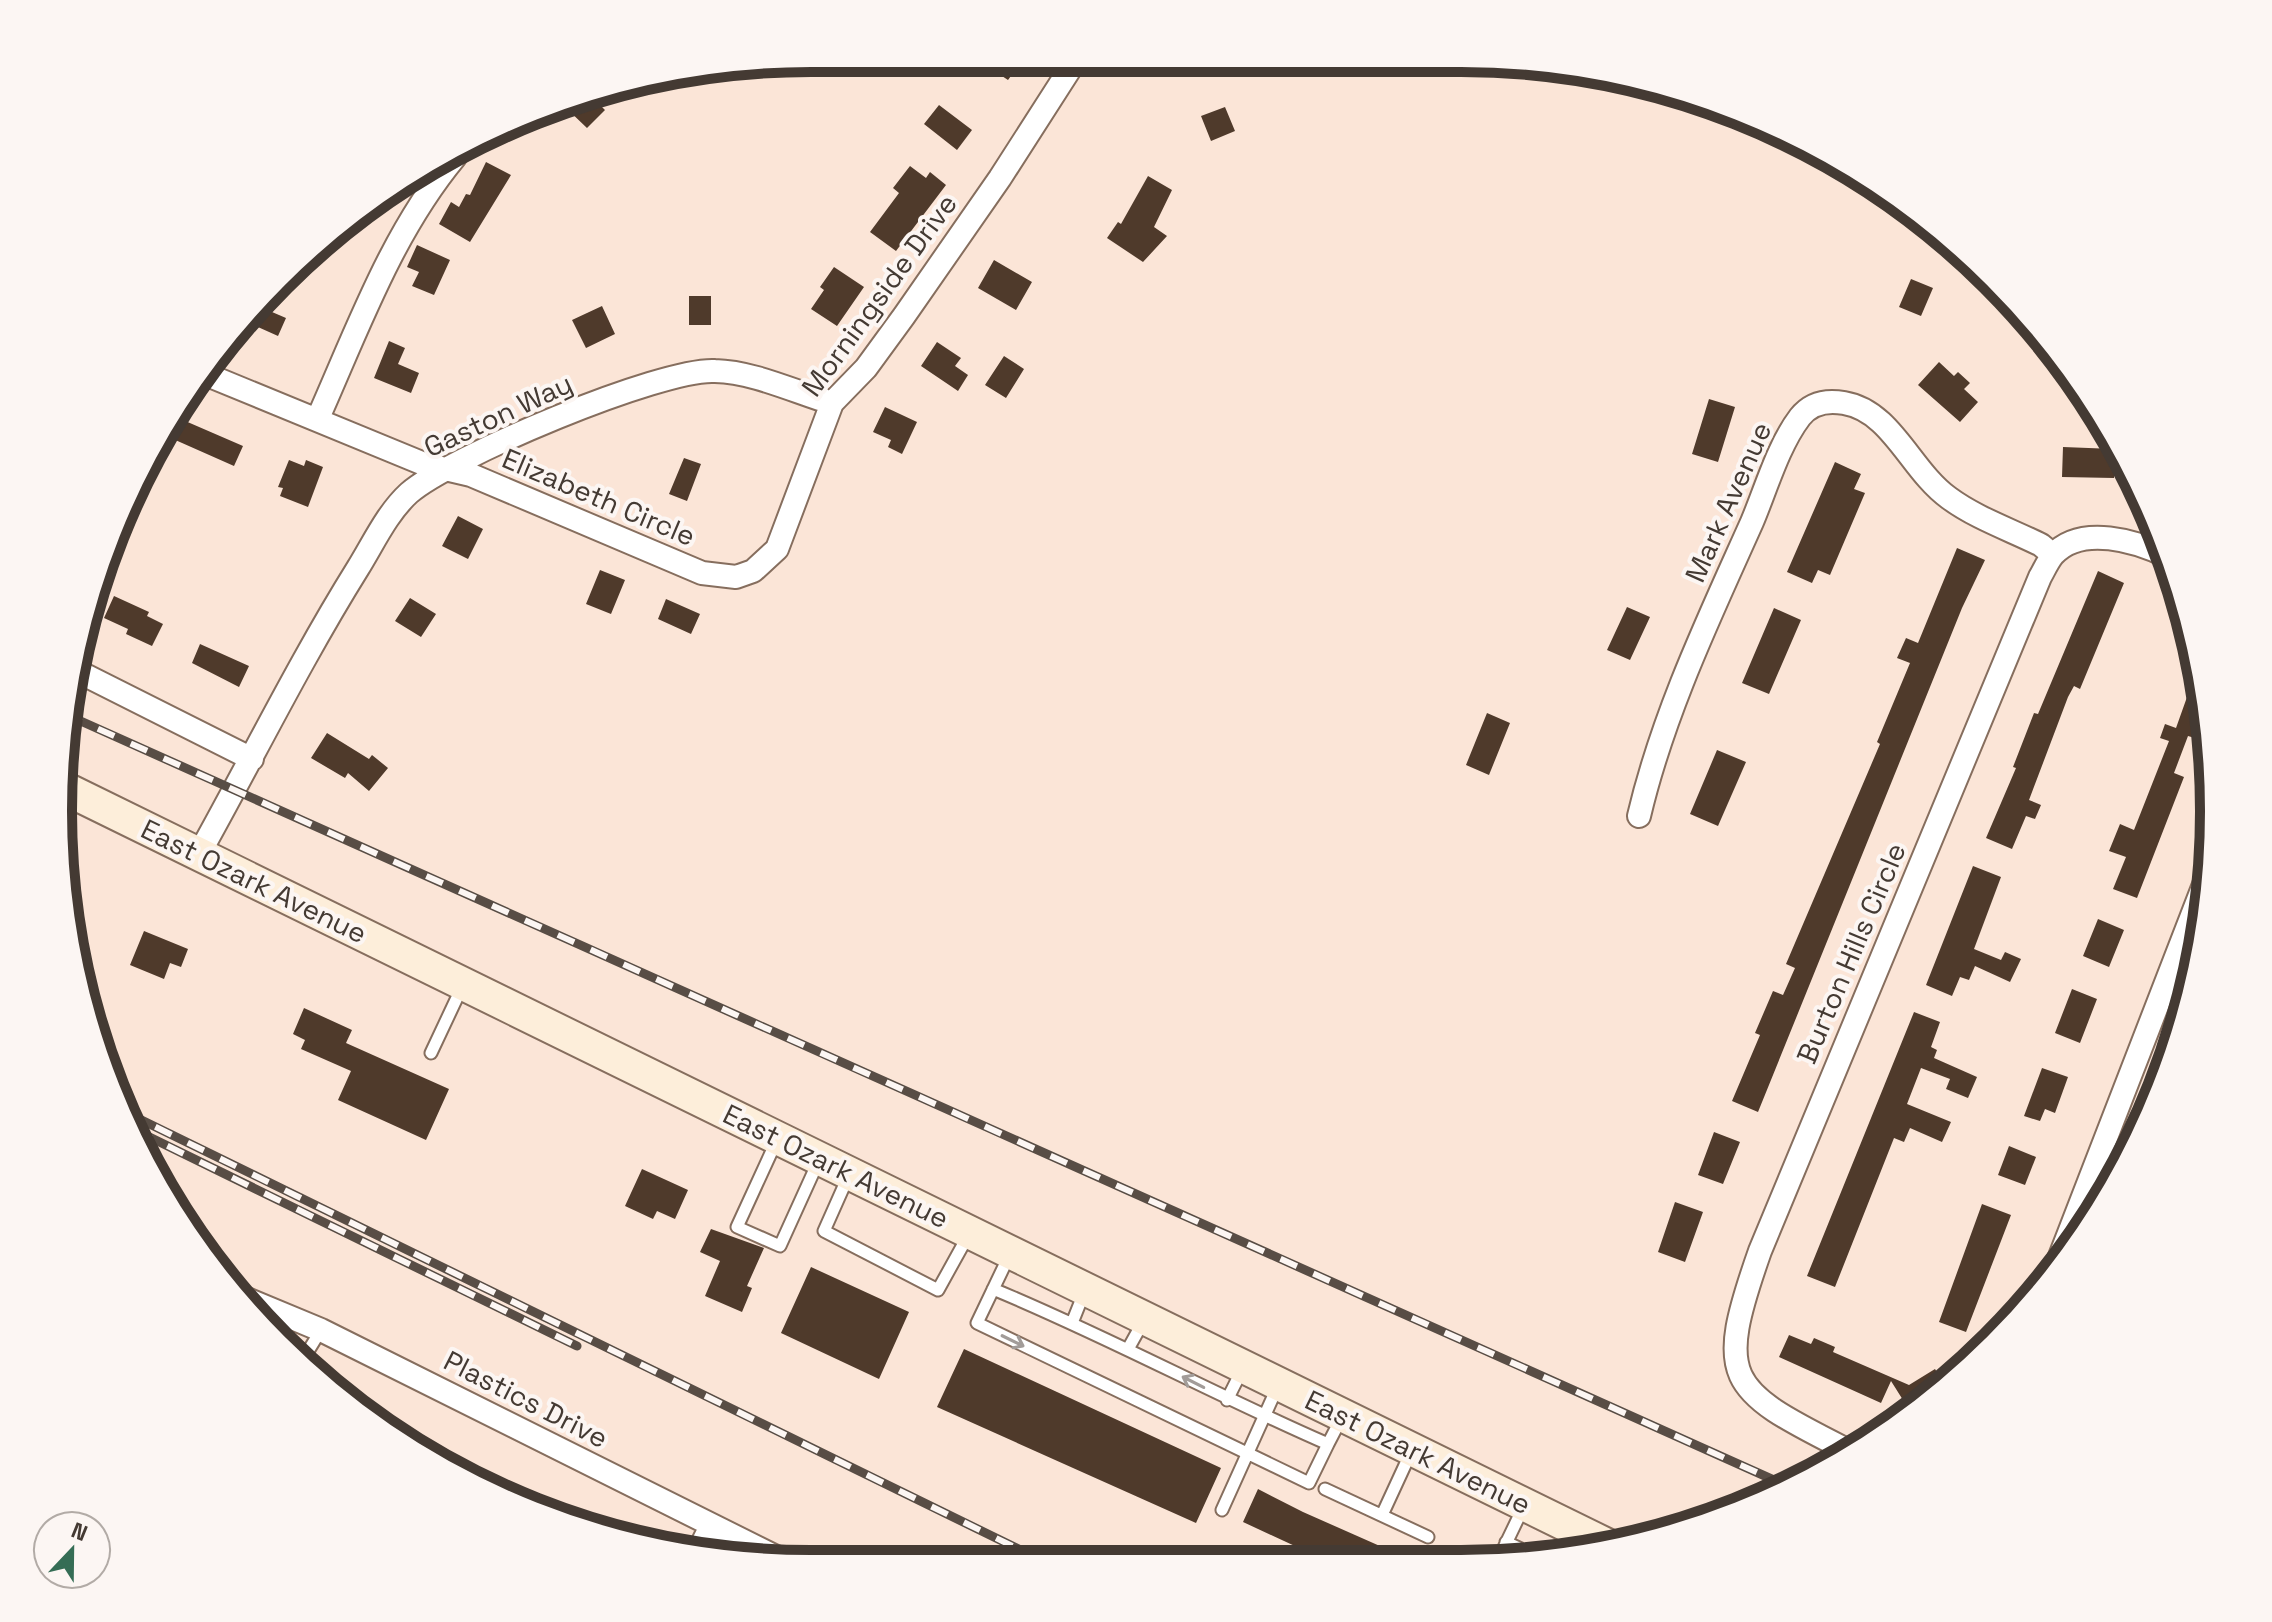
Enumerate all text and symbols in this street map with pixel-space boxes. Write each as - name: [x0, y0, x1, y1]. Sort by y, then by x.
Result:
- street label: Morningside Drive: [793, 187, 965, 403]
- street label: Gaston Way: [418, 365, 578, 465]
- street label: Mark Avenue: [1677, 416, 1779, 588]
- street label: Elizabeth Circle: [497, 440, 701, 554]
- street label: East Ozark Avenue: [135, 811, 373, 951]
- street label: Burton Hills Circle: [1788, 837, 1914, 1069]
- street label: East Ozark Avenue: [717, 1096, 955, 1236]
- one-way arrow: [1001, 1334, 1025, 1349]
- street label: Plastics Drive: [438, 1342, 614, 1456]
- one-way arrow: [1181, 1374, 1205, 1390]
- street label: East Ozark Avenue: [1299, 1382, 1537, 1522]
- north arrow: [32, 1510, 112, 1590]
- text: N: [67, 1516, 92, 1547]

